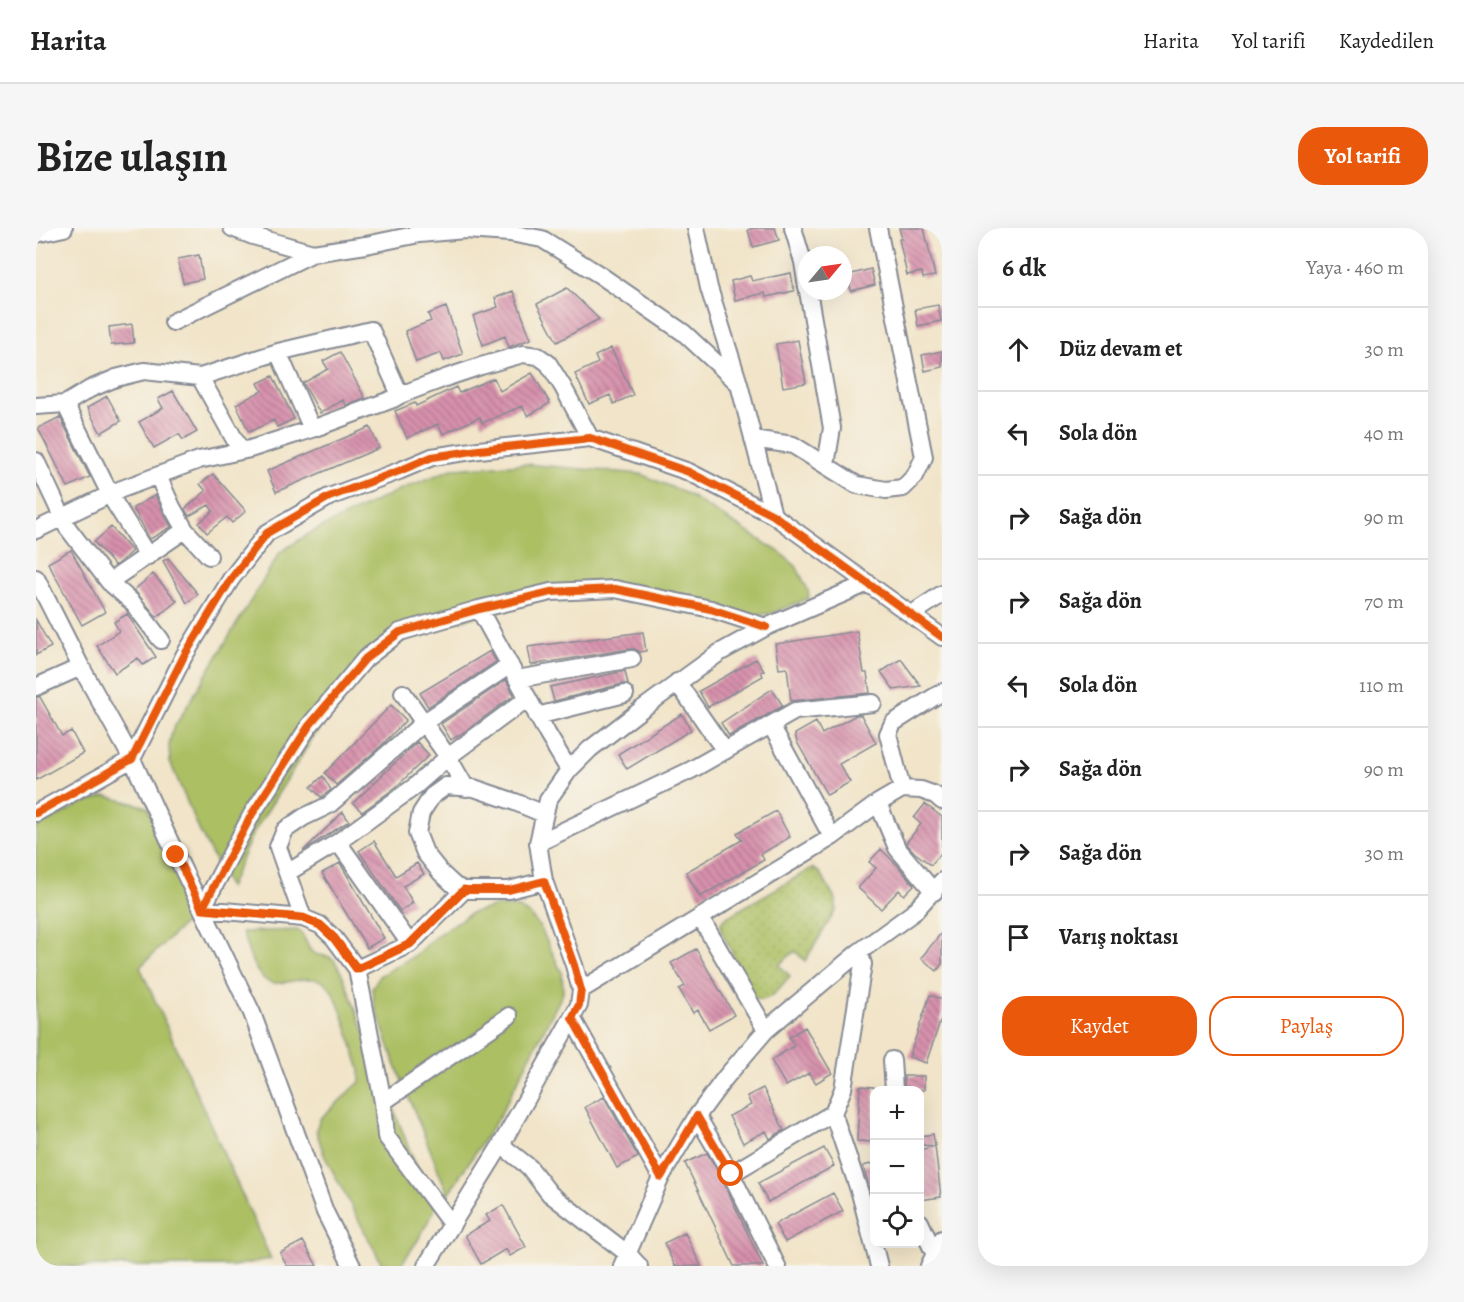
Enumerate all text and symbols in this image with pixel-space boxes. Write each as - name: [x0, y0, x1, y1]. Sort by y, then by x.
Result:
- text: Harita: [30, 22, 107, 60]
- text: Harita: [1143, 27, 1199, 55]
- text: Yol tarifi: [1232, 27, 1306, 55]
- text: Kaydedilen: [1339, 27, 1434, 55]
- button: Yol tarifi: [1298, 127, 1428, 185]
- text: Bize ulaşın: [36, 128, 228, 185]
- north arrow: [798, 246, 852, 300]
- text: 6 dk: [1002, 250, 1046, 285]
- text: Yaya · 460 m: [1306, 254, 1404, 281]
- icon: ahead: [1002, 333, 1035, 366]
- text: Düz devam et: [1059, 334, 1182, 364]
- text: 30 m: [1364, 336, 1404, 363]
- icon: left: [1002, 417, 1035, 450]
- text: Sola dön: [1059, 418, 1137, 448]
- text: 40 m: [1364, 420, 1404, 447]
- icon: right: [1002, 501, 1035, 534]
- text: Sağa dön: [1059, 502, 1142, 532]
- text: 90 m: [1364, 504, 1404, 531]
- icon: right: [1002, 585, 1035, 618]
- text: Sağa dön: [1059, 586, 1142, 616]
- text: 70 m: [1364, 588, 1404, 615]
- icon: left: [1002, 669, 1035, 702]
- text: Sola dön: [1059, 670, 1137, 700]
- text: 110 m: [1359, 672, 1404, 699]
- icon: right: [1002, 753, 1035, 786]
- text: Sağa dön: [1059, 754, 1142, 784]
- text: 90 m: [1364, 756, 1404, 783]
- icon: right: [1002, 837, 1035, 870]
- text: Sağa dön: [1059, 838, 1142, 868]
- text: 30 m: [1364, 840, 1404, 867]
- route end: [162, 841, 188, 867]
- icon: arrive: [1002, 921, 1035, 954]
- text: Varış noktası: [1059, 922, 1178, 952]
- button: Kaydet: [1002, 996, 1197, 1056]
- button: Paylaş: [1209, 996, 1404, 1056]
- map controls: [870, 1086, 924, 1248]
- button: +: [870, 1086, 924, 1140]
- button: −: [870, 1140, 924, 1194]
- route start: [717, 1160, 743, 1186]
- button: locate: [870, 1194, 924, 1248]

